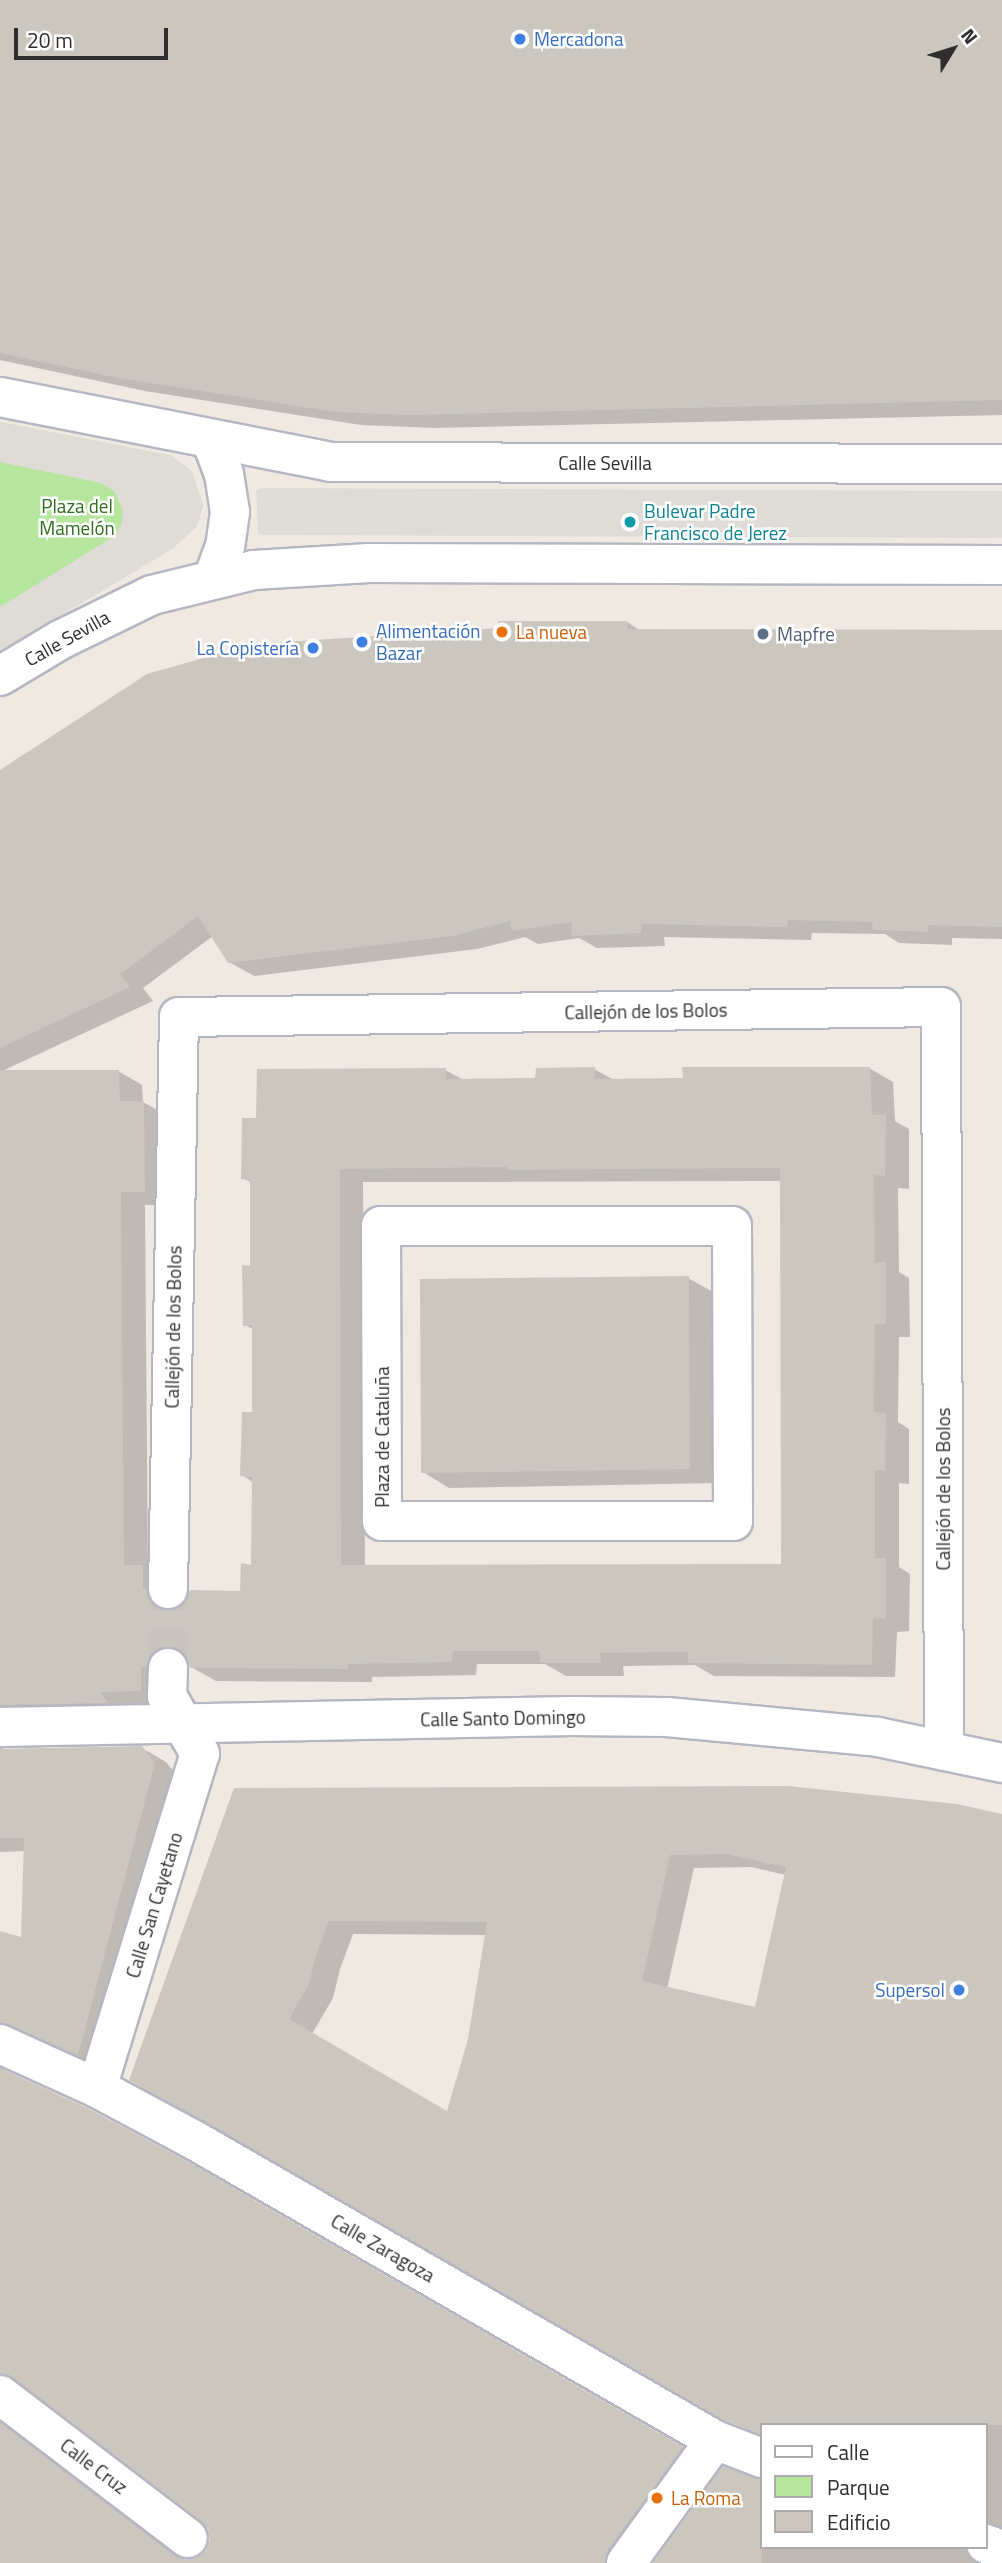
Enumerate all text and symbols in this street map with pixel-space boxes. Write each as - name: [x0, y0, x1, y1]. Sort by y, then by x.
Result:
- scale bar: [18, 14, 172, 58]
- north arrow: [918, 14, 988, 84]
- text: N: [954, 22, 985, 50]
- text: 20 m: [27, 24, 73, 56]
- place label: Mercadona: [534, 28, 623, 50]
- marker: Mercadona: [512, 31, 528, 47]
- street label: Calle Sevilla: [558, 452, 652, 474]
- park label: Plaza del Mamelón: [39, 495, 115, 539]
- place label: Bulevar Padre Francisco de Jerez: [644, 500, 787, 544]
- marker: Bulevar Padre Francisco de Jerez: [622, 514, 638, 530]
- street label: Calle Sevilla: [20, 605, 114, 671]
- place label: Alimentación Bazar: [376, 620, 480, 664]
- place label: La nueva: [516, 621, 587, 643]
- place label: Mapfre: [777, 623, 835, 645]
- marker: La nueva: [494, 624, 510, 640]
- marker: Mapfre: [755, 626, 771, 642]
- marker: Alimentación Bazar: [354, 634, 370, 650]
- place label: La Copistería: [196, 637, 299, 659]
- marker: La Copistería: [305, 640, 321, 656]
- street label: Callejón de los Bolos: [564, 998, 728, 1024]
- street label: Callejón de los Bolos: [160, 1245, 186, 1409]
- street label: Plaza de Cataluña: [371, 1366, 393, 1508]
- street label: Callejón de los Bolos: [932, 1407, 954, 1571]
- street label: Calle Santo Domingo: [420, 1705, 586, 1731]
- street label: Calle San Cayetano: [121, 1829, 187, 1981]
- place label: Supersol: [875, 1979, 945, 2001]
- marker: Supersol: [951, 1982, 967, 1998]
- street label: Calle Zaragoza: [327, 2209, 439, 2287]
- legend: [760, 2423, 988, 2549]
- street label: Calle Cruz: [56, 2433, 132, 2499]
- text: Calle: [827, 2436, 869, 2468]
- text: Parque: [827, 2471, 890, 2503]
- place label: La Roma: [671, 2487, 741, 2509]
- marker: La Roma: [649, 2490, 665, 2506]
- text: Edificio: [827, 2506, 891, 2538]

